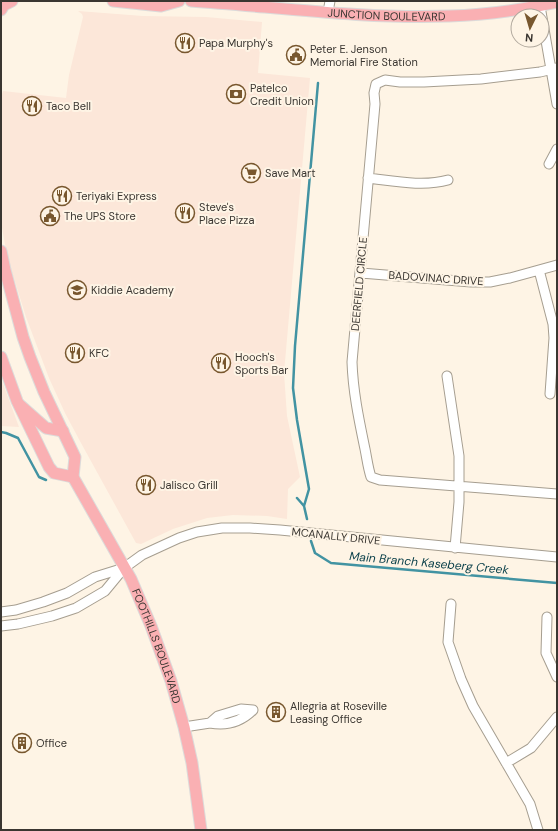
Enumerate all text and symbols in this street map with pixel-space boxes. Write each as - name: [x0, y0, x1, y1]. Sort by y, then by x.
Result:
- street label: JUNCTION BOULEVARD: [327, 5, 446, 23]
- north arrow: [510, 8, 550, 48]
- text: N: [525, 31, 534, 45]
- restaurant icon: Papa Murphy's: [174, 32, 196, 54]
- place label: Papa Murphy's: [199, 36, 273, 50]
- place label: Peter E. Jenson Memorial Fire Station: [310, 42, 418, 69]
- public building icon: Peter E. Jenson Memorial Fire Station: [285, 44, 307, 66]
- place label: Patelco Credit Union: [250, 81, 314, 108]
- bank icon: Patelco Credit Union: [225, 83, 247, 105]
- restaurant icon: Taco Bell: [21, 95, 43, 117]
- place label: Taco Bell: [46, 99, 91, 113]
- supermarket icon: Save Mart: [240, 162, 262, 184]
- place label: Save Mart: [265, 166, 315, 180]
- restaurant icon: Teriyaki Express: [51, 185, 73, 207]
- place label: Teriyaki Express: [76, 189, 157, 203]
- place label: Steve's Place Pizza: [199, 200, 254, 227]
- restaurant icon: Steve's Place Pizza: [174, 202, 196, 224]
- public building icon: The UPS Store: [39, 205, 61, 227]
- place label: The UPS Store: [64, 209, 136, 223]
- street label: DEERFIELD CIRCLE: [348, 236, 370, 332]
- street label: BADOVINAC DRIVE: [388, 268, 484, 288]
- school or university icon: Kiddie Academy: [66, 279, 88, 301]
- place label: Kiddie Academy: [91, 283, 174, 297]
- restaurant icon: KFC: [64, 342, 86, 364]
- place label: KFC: [89, 346, 109, 360]
- place label: Hooch's Sports Bar: [235, 350, 288, 377]
- restaurant icon: Hooch's Sports Bar: [210, 352, 232, 374]
- restaurant icon: Jalisco Grill: [135, 474, 157, 496]
- place label: Jalisco Grill: [160, 478, 218, 492]
- street label: MCANALLY DRIVE: [291, 524, 381, 548]
- water label: Main Branch Kaseberg Creek: [349, 548, 510, 578]
- street label: FOOTHILLS BOULEVARD: [129, 586, 184, 705]
- place label: Allegria at Roseville Leasing Office: [290, 699, 387, 726]
- building icon: Allegria at Roseville Leasing Office: [265, 701, 287, 723]
- building icon: Office: [11, 732, 33, 754]
- place label: Office: [36, 736, 67, 750]

